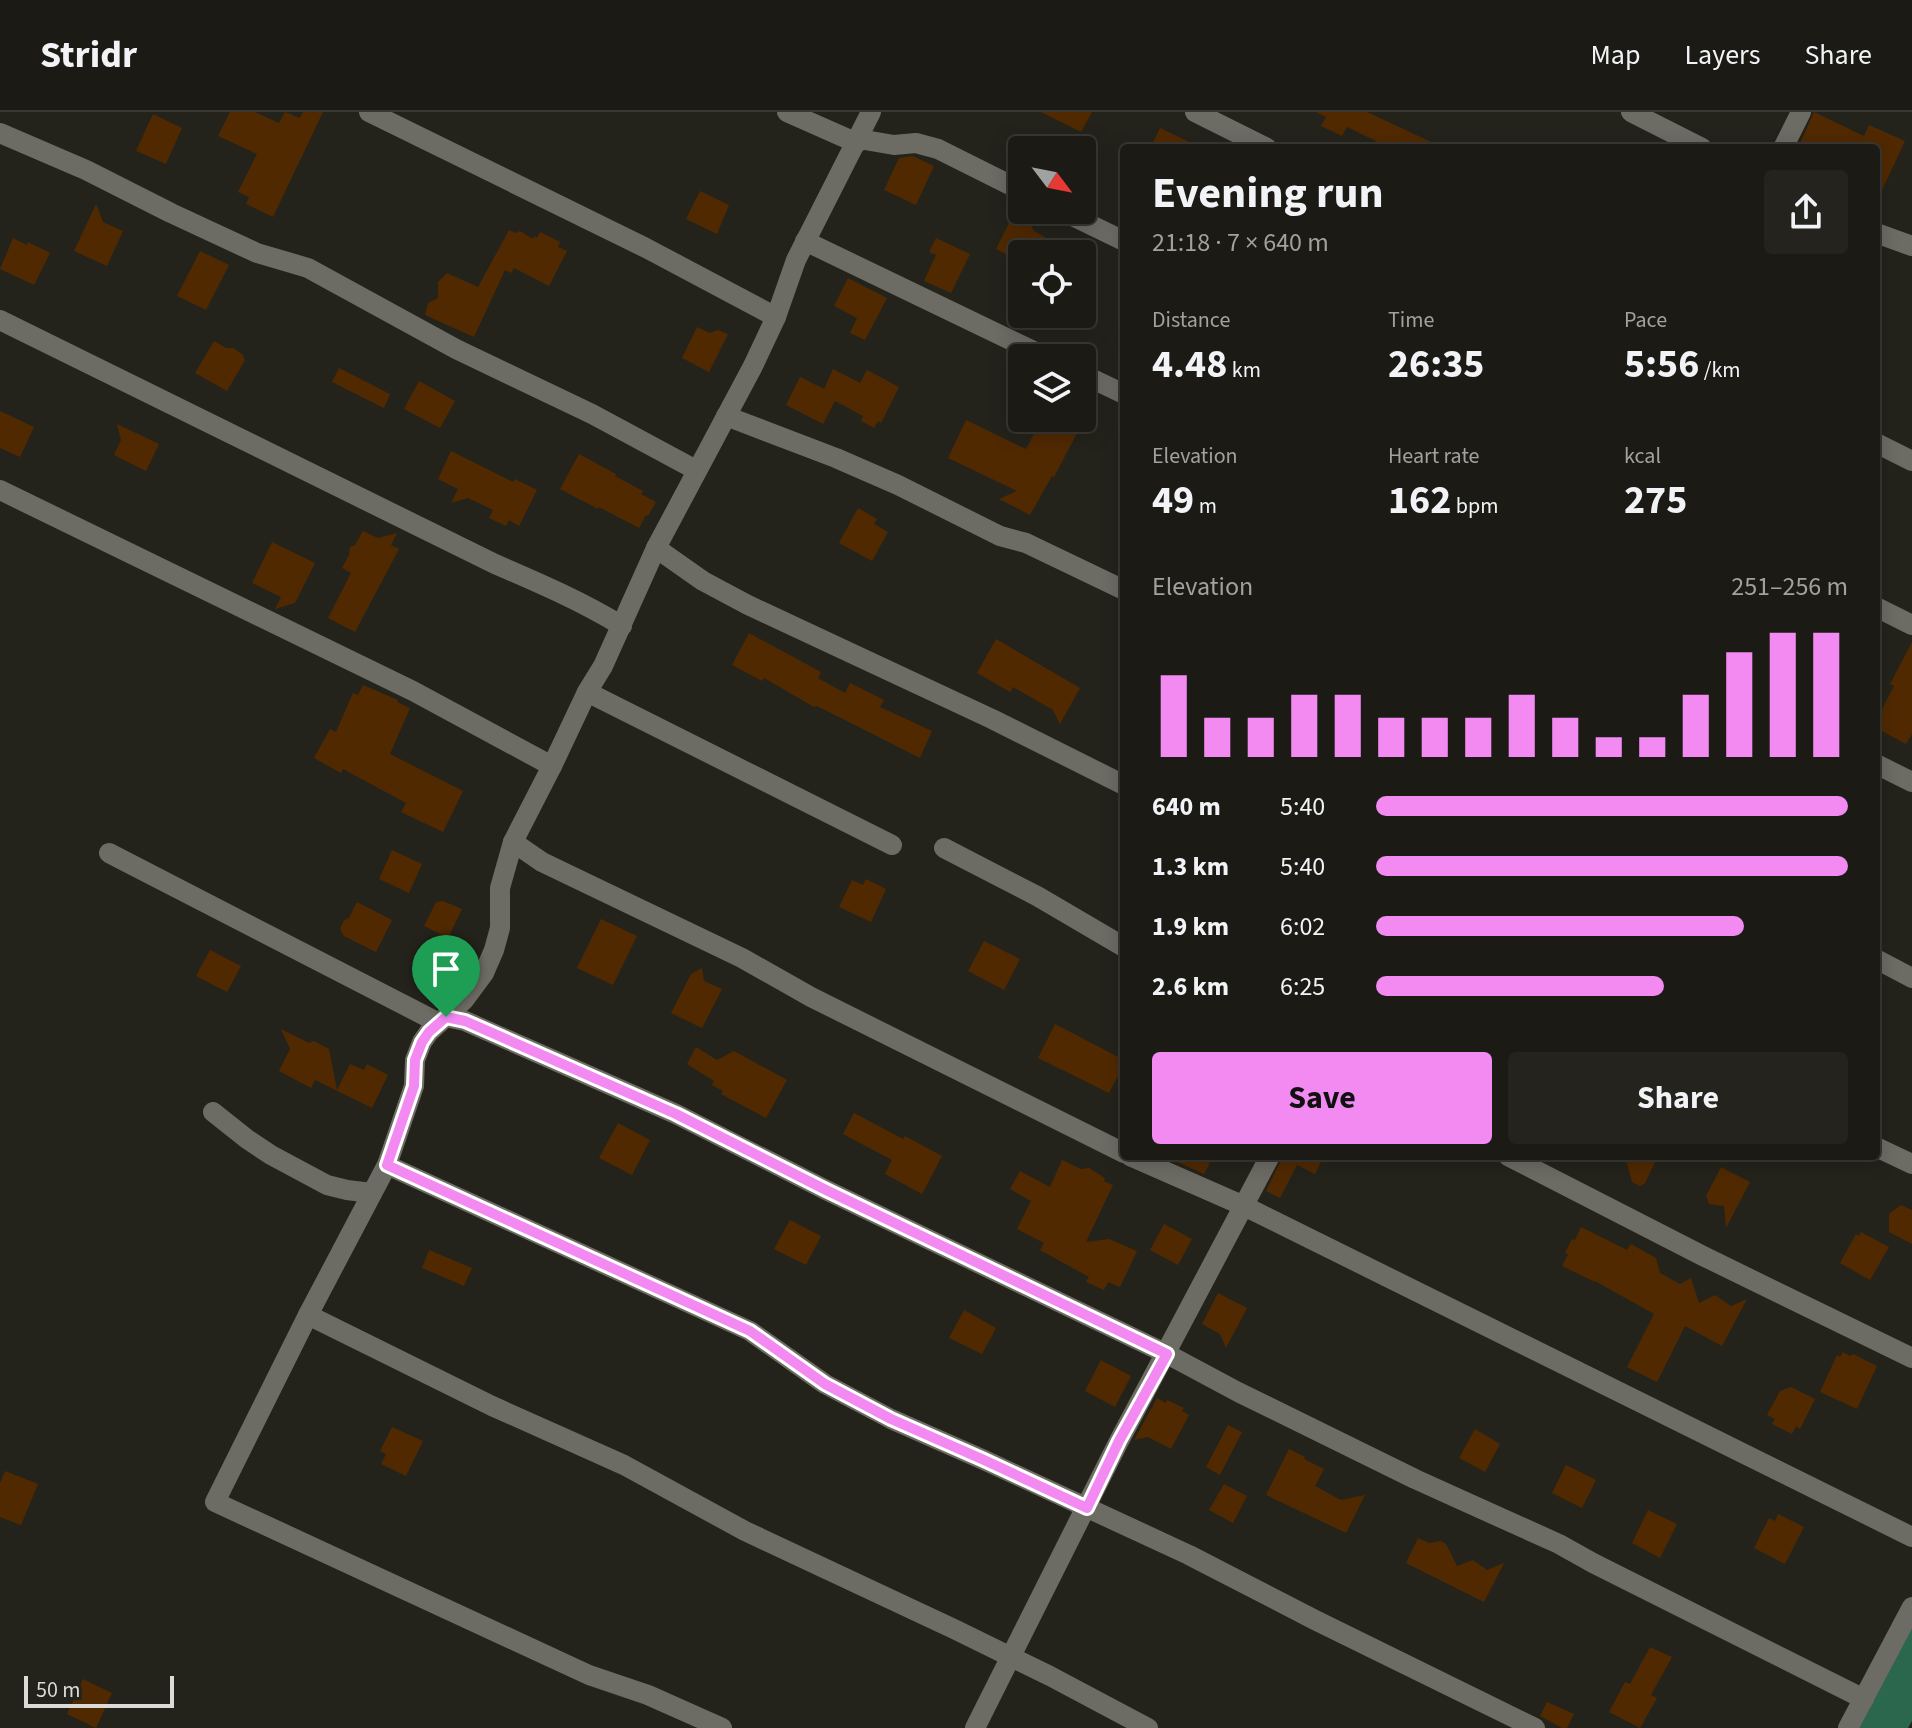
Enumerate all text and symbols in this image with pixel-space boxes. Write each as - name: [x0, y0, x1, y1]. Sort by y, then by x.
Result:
- text: Stridr: [40, 28, 137, 82]
- text: Map: [1590, 35, 1640, 75]
- text: Layers: [1684, 35, 1760, 75]
- text: Share: [1804, 35, 1872, 75]
- north arrow: [1008, 136, 1096, 224]
- map controls: [1008, 136, 1096, 432]
- text: Evening run: [1152, 162, 1384, 225]
- button: share: [1764, 170, 1848, 254]
- text: 21:18 · 7 × 640 m: [1152, 224, 1329, 261]
- button: locate: [1008, 240, 1096, 328]
- text: Distance: [1152, 304, 1230, 336]
- text: Time: [1388, 304, 1434, 336]
- text: Pace: [1624, 304, 1667, 336]
- text: 4.48: [1152, 336, 1227, 393]
- text: 26:35: [1388, 336, 1484, 393]
- text: 5:56: [1624, 336, 1699, 393]
- button: layers: [1008, 344, 1096, 432]
- text: km: [1227, 354, 1261, 386]
- text: /km: [1699, 354, 1741, 386]
- text: Elevation: [1152, 440, 1238, 472]
- text: Heart rate: [1388, 440, 1479, 472]
- text: kcal: [1624, 440, 1661, 472]
- text: 49: [1152, 472, 1194, 529]
- text: 162: [1388, 472, 1451, 529]
- text: 275: [1624, 472, 1687, 529]
- text: m: [1194, 490, 1217, 522]
- text: bpm: [1451, 490, 1498, 522]
- text: Elevation: [1152, 568, 1253, 605]
- text: 251–256 m: [1731, 568, 1848, 605]
- text: 640 m: [1152, 788, 1221, 825]
- text: 5:40: [1280, 788, 1325, 825]
- text: 1.3 km: [1152, 848, 1229, 885]
- text: 5:40: [1280, 848, 1325, 885]
- text: 1.9 km: [1152, 908, 1229, 945]
- text: 6:02: [1280, 908, 1325, 945]
- pin: [412, 935, 480, 1017]
- icon: arrive: [424, 947, 468, 991]
- text: 2.6 km: [1152, 968, 1229, 1005]
- text: 6:25: [1280, 968, 1325, 1005]
- button: Save: [1152, 1052, 1492, 1144]
- button: Share: [1508, 1052, 1848, 1144]
- scale bar: [24, 1672, 174, 1708]
- text: 50 m: [36, 1674, 81, 1706]

